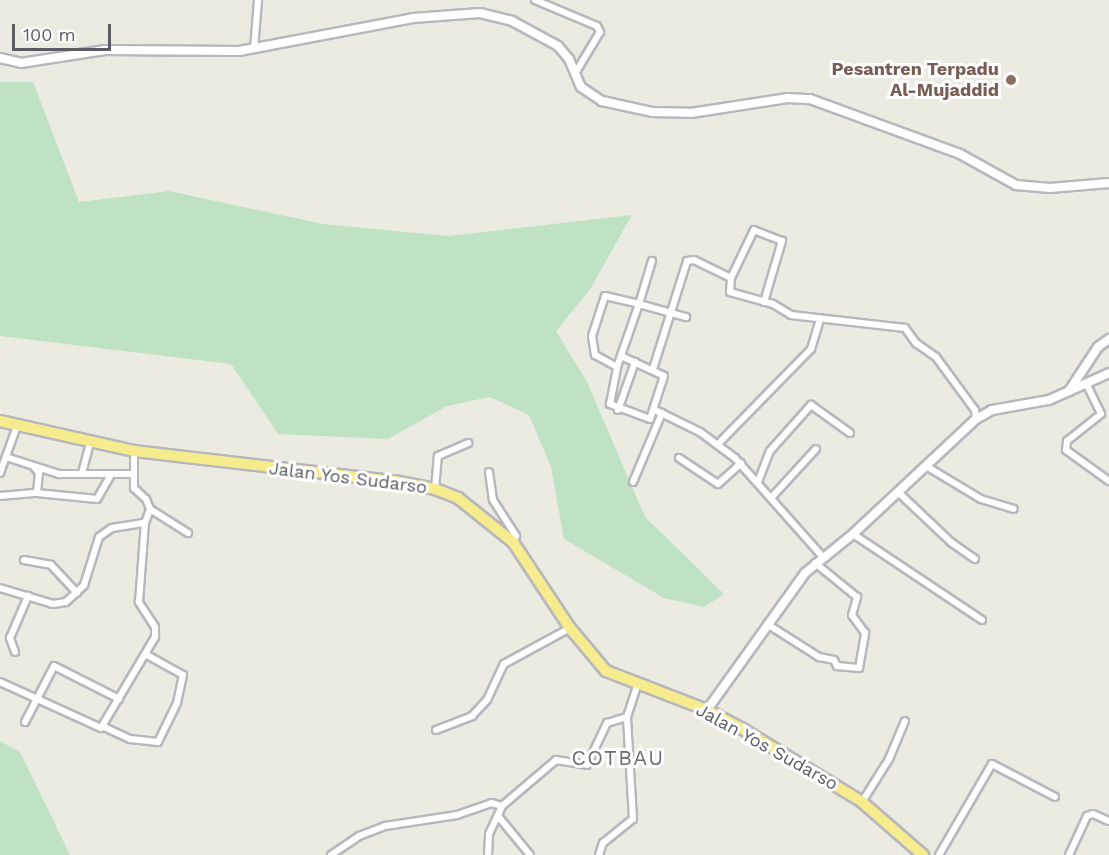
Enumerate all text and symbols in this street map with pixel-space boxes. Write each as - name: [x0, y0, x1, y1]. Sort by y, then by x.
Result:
- scale bar: [15, 12, 114, 50]
- text: 100 m: [23, 24, 76, 45]
- place label: Pesantren Terpadu Al-Mujaddid: [831, 59, 999, 101]
- marker: Pesantren Terpadu Al-Mujaddid: [1004, 73, 1018, 87]
- street label: Jalan Yos Sudarso: [267, 458, 429, 498]
- street label: Jalan Yos Sudarso: [692, 699, 842, 795]
- district label: COTBAU: [571, 745, 665, 771]

